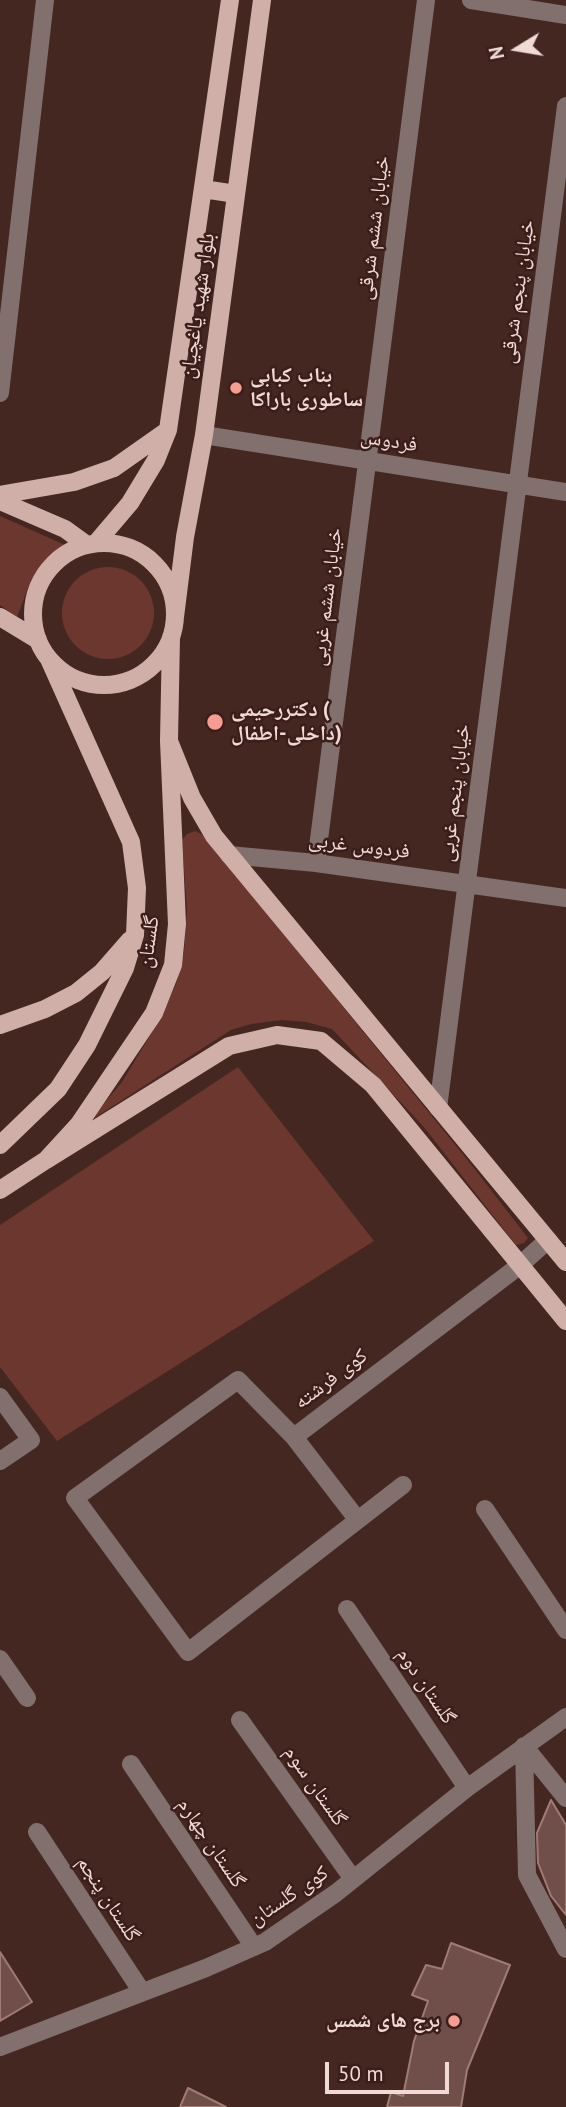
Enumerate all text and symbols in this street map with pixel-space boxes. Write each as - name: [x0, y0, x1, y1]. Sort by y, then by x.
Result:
- north arrow: [482, 14, 552, 84]
- text: N: [483, 45, 509, 61]
- street label: خیابان ششم شرقی: [353, 154, 395, 302]
- street label: خیابان پنجم شرقی: [495, 219, 541, 365]
- street label: بلوار شهید یاغچیان: [175, 232, 221, 380]
- place label: بناب کبابی ساطوری باراکا: [250, 363, 363, 413]
- marker: بناب کبابی ساطوری باراکا: [228, 380, 244, 396]
- street label: فردوس: [359, 424, 419, 458]
- street label: خیابان ششم غربی: [306, 527, 348, 667]
- place label: دکتررحیمی ( داخلی-اطفال): [231, 697, 342, 747]
- marker: دکتررحیمی ( داخلی-اطفال): [205, 712, 225, 732]
- street label: خیابان پنجم غربی: [434, 723, 476, 863]
- street label: فردوس غربی: [307, 827, 411, 865]
- street label: گلستان: [133, 914, 165, 970]
- street label: کوی فرشته: [289, 1343, 373, 1415]
- street label: گلستان دوم: [391, 1643, 461, 1729]
- street label: گلستان سوم: [278, 1741, 352, 1831]
- street label: گلستان چهارم: [172, 1793, 250, 1893]
- street label: گلستان پنجم: [71, 1851, 145, 1947]
- street label: کوی گلستان: [245, 1860, 333, 1932]
- place label: برج های شمس: [326, 2008, 440, 2034]
- marker: برج های شمس: [446, 2013, 462, 2029]
- scale bar: [328, 2048, 452, 2092]
- text: 50 m: [338, 2060, 384, 2087]

